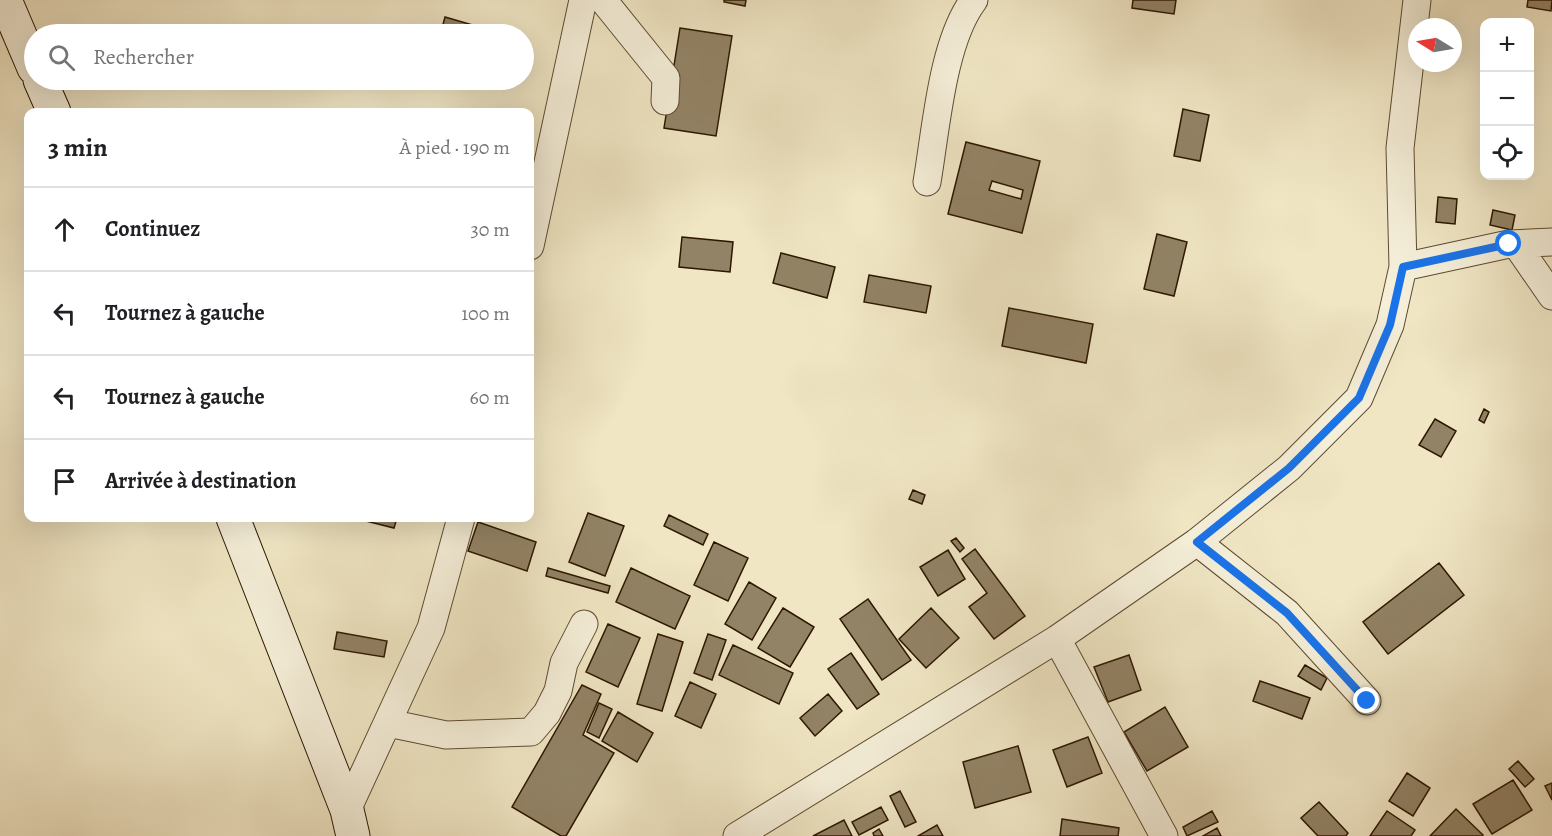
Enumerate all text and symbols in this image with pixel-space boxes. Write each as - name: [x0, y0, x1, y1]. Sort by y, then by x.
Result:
- north arrow: [1408, 18, 1462, 72]
- map controls: [1480, 18, 1534, 180]
- button: +: [1480, 18, 1534, 72]
- search box: [24, 24, 534, 90]
- icon: search: [45, 41, 78, 74]
- text: Rechercher: [93, 42, 194, 72]
- button: −: [1480, 72, 1534, 126]
- button: locate: [1480, 126, 1534, 180]
- text: 3 min: [48, 130, 108, 165]
- text: À pied · 190 m: [399, 134, 510, 161]
- icon: ahead: [48, 213, 81, 246]
- text: Continuez: [105, 214, 200, 244]
- text: 30 m: [470, 216, 510, 243]
- route start: [1495, 230, 1521, 256]
- icon: left: [48, 297, 81, 330]
- text: Tournez à gauche: [105, 298, 265, 328]
- text: 100 m: [461, 300, 510, 327]
- icon: left: [48, 381, 81, 414]
- text: Tournez à gauche: [105, 382, 265, 412]
- text: 60 m: [470, 384, 510, 411]
- icon: arrive: [48, 465, 81, 498]
- text: Arrivée à destination: [105, 466, 296, 496]
- route end: [1353, 687, 1379, 713]

